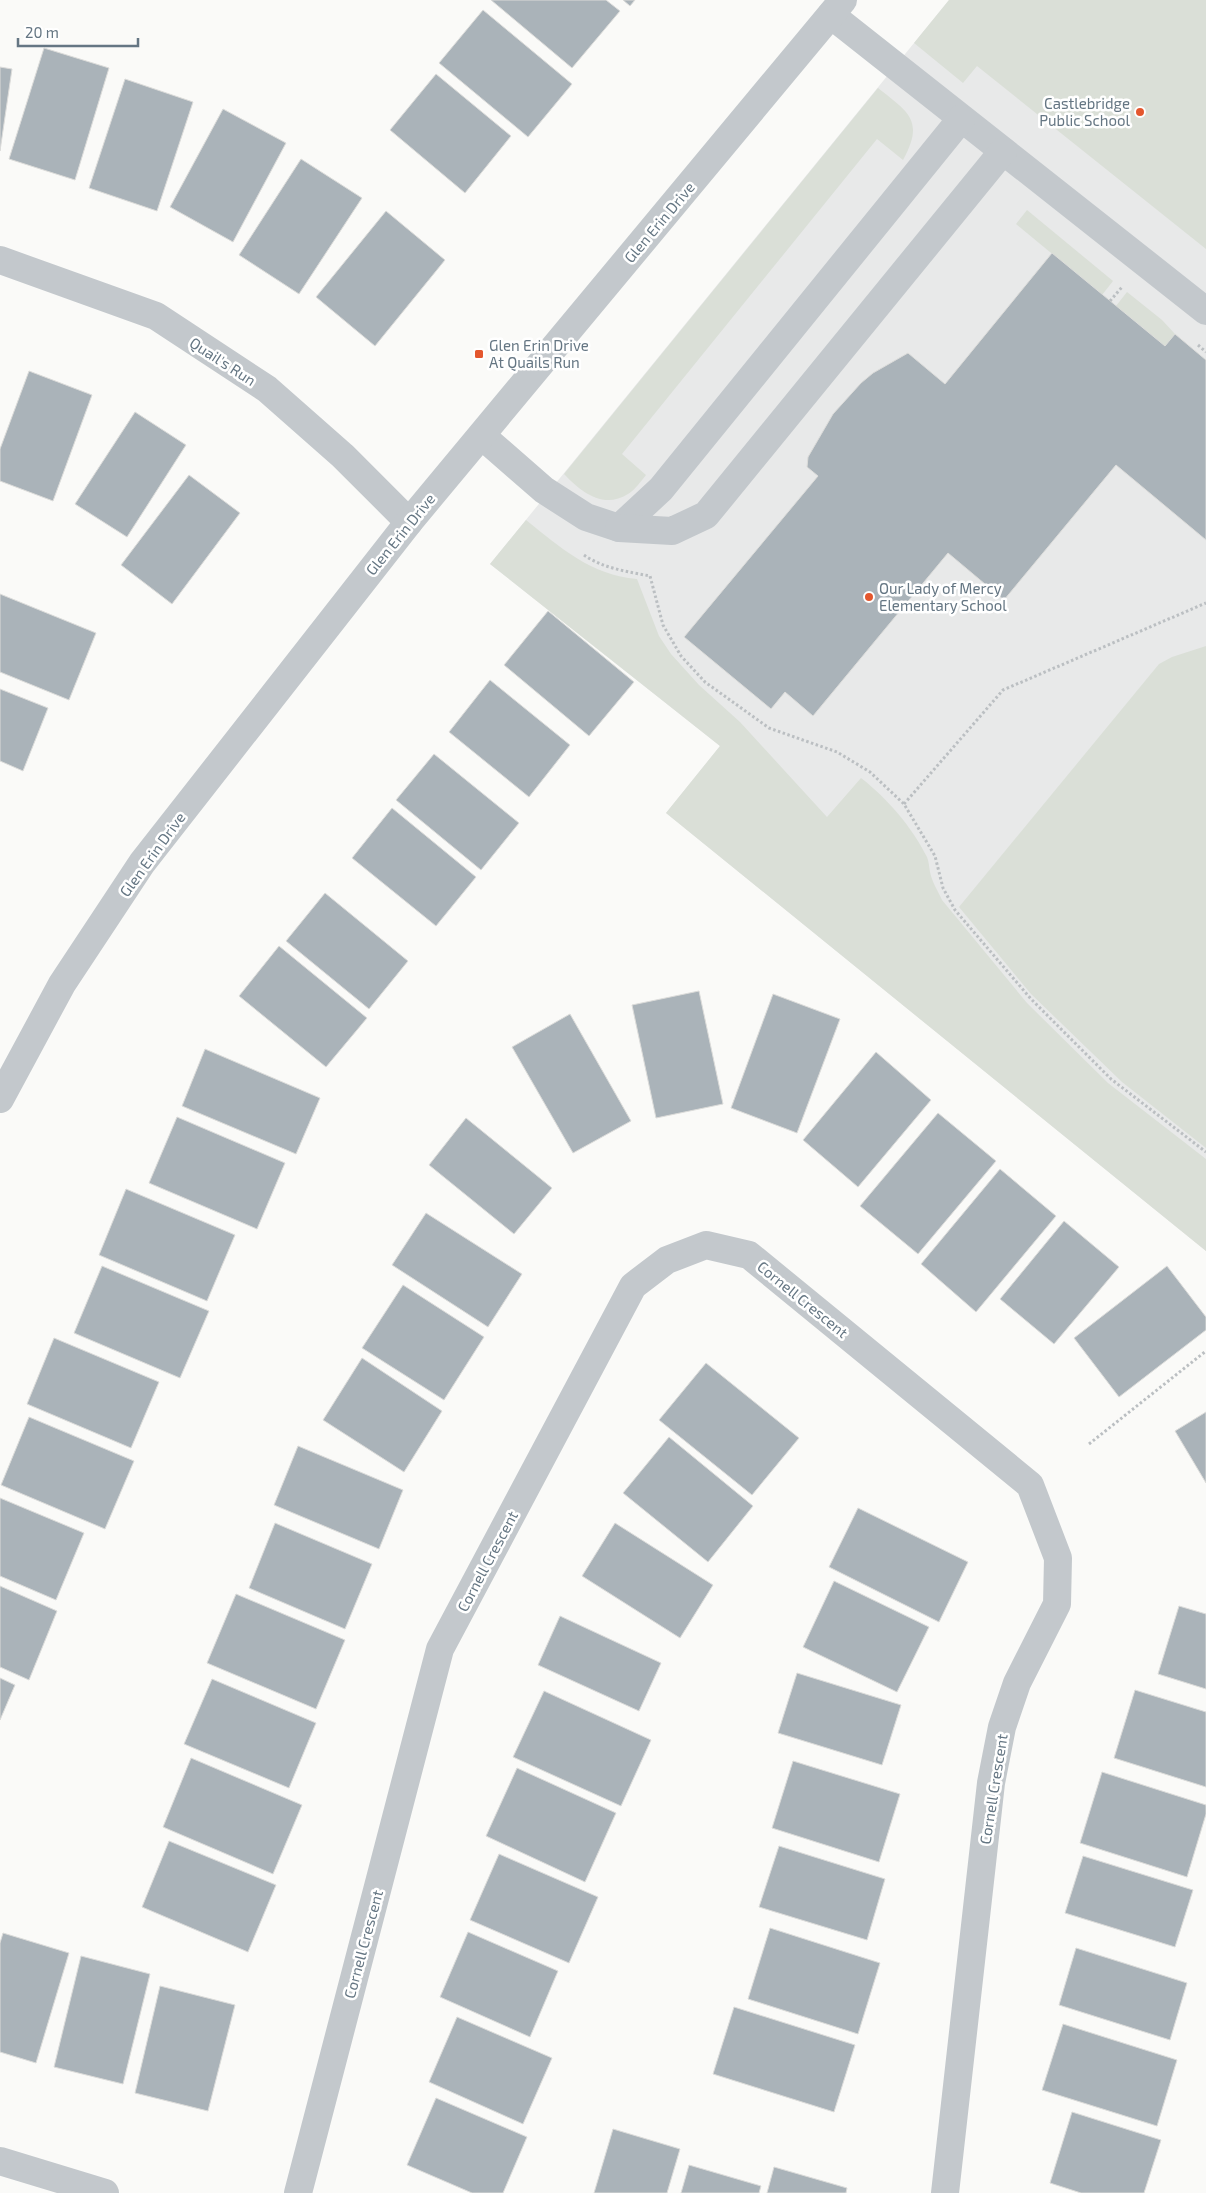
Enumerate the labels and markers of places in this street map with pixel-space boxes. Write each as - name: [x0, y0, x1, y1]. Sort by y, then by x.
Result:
- place label: Castlebridge Public School: [1039, 94, 1131, 129]
- marker: Castlebridge Public School: [1134, 106, 1146, 118]
- place label: Glen Erin Drive At Quails Run: [489, 336, 589, 372]
- marker: Glen Erin Drive At Quails Run: [473, 348, 485, 360]
- place label: Our Lady of Mercy Elementary School: [879, 579, 1007, 614]
- marker: Our Lady of Mercy Elementary School: [863, 591, 875, 603]

